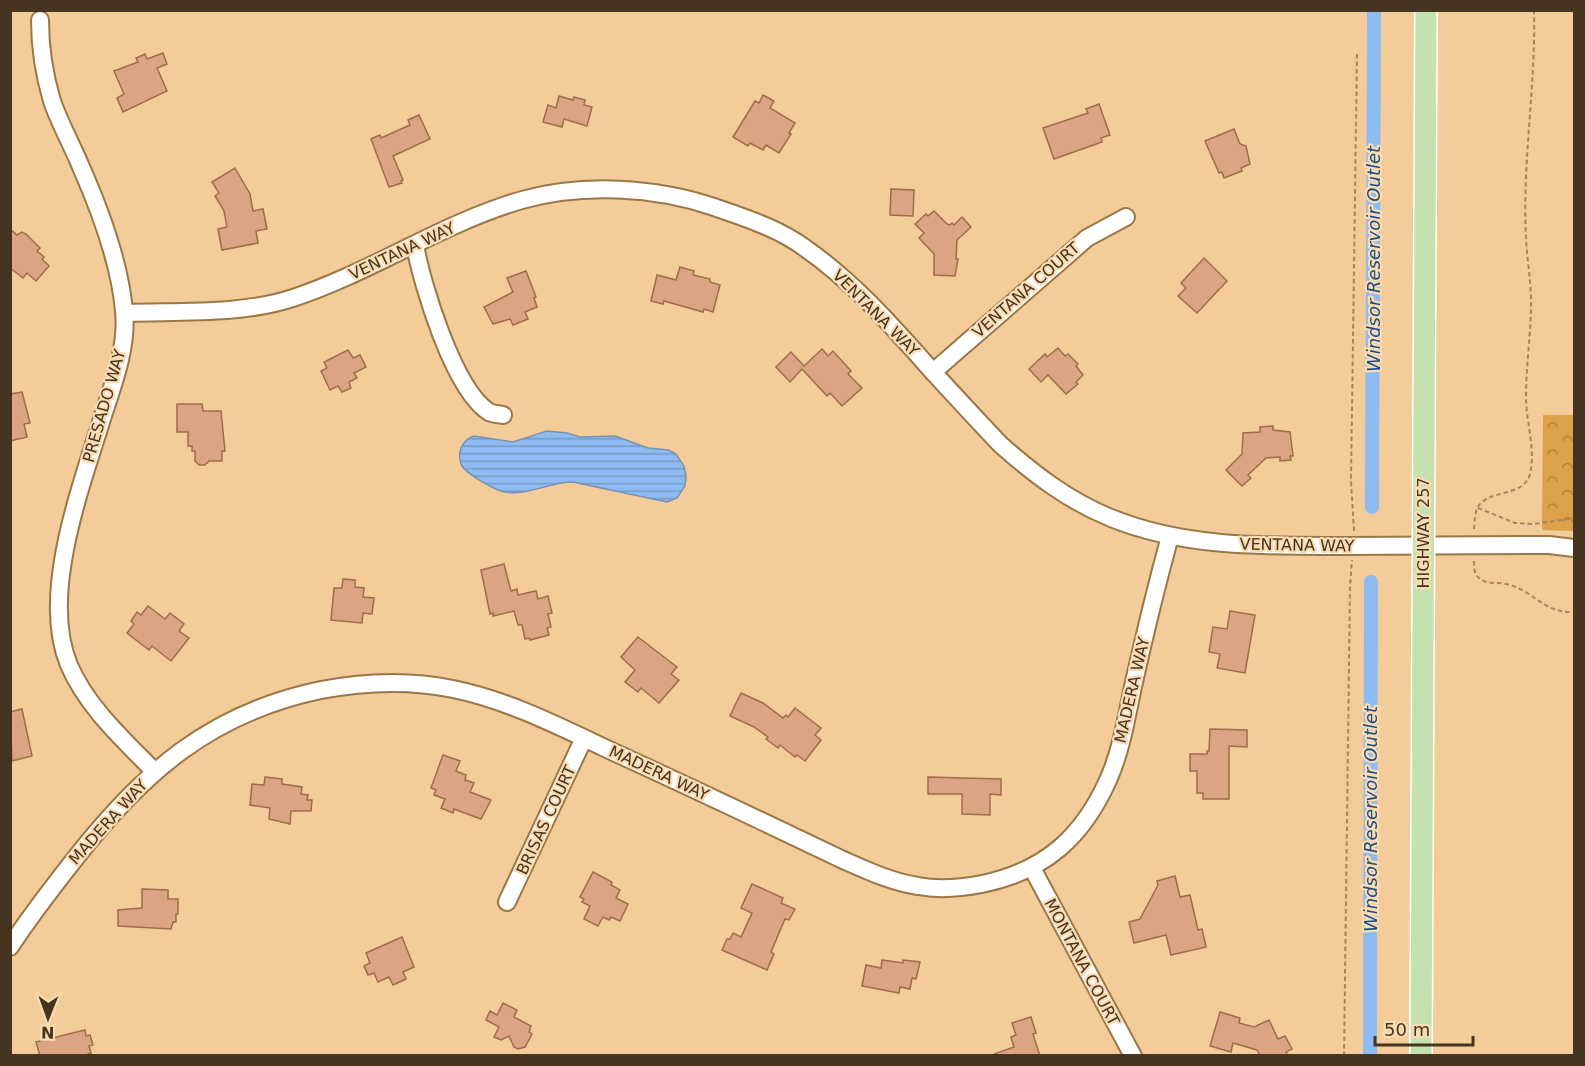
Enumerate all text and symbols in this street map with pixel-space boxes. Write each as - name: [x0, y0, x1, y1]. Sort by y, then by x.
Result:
- water label: Windsor Reservoir Outlet: [1363, 145, 1384, 372]
- street label: VENTANA WAY: [346, 218, 458, 284]
- street label: VENTANA COURT: [969, 238, 1084, 342]
- street label: VENTANA WAY: [829, 266, 924, 361]
- street label: PRESADO WAY: [79, 347, 129, 465]
- street label: HIGHWAY 257: [1414, 477, 1433, 589]
- street label: VENTANA WAY: [1239, 534, 1355, 556]
- street label: MADERA WAY: [1111, 635, 1153, 745]
- water label: Windsor Reservoir Outlet: [1360, 705, 1381, 932]
- street label: MADERA WAY: [606, 742, 712, 805]
- street label: BRISAS COURT: [512, 762, 580, 878]
- street label: MADERA WAY: [65, 775, 151, 869]
- street label: MONTANA COURT: [1041, 895, 1124, 1029]
- north arrow: [18, 988, 78, 1048]
- scale bar: [1375, 1009, 1472, 1047]
- text: 50 m: [1384, 1019, 1430, 1040]
- text: N: [41, 1023, 55, 1042]

